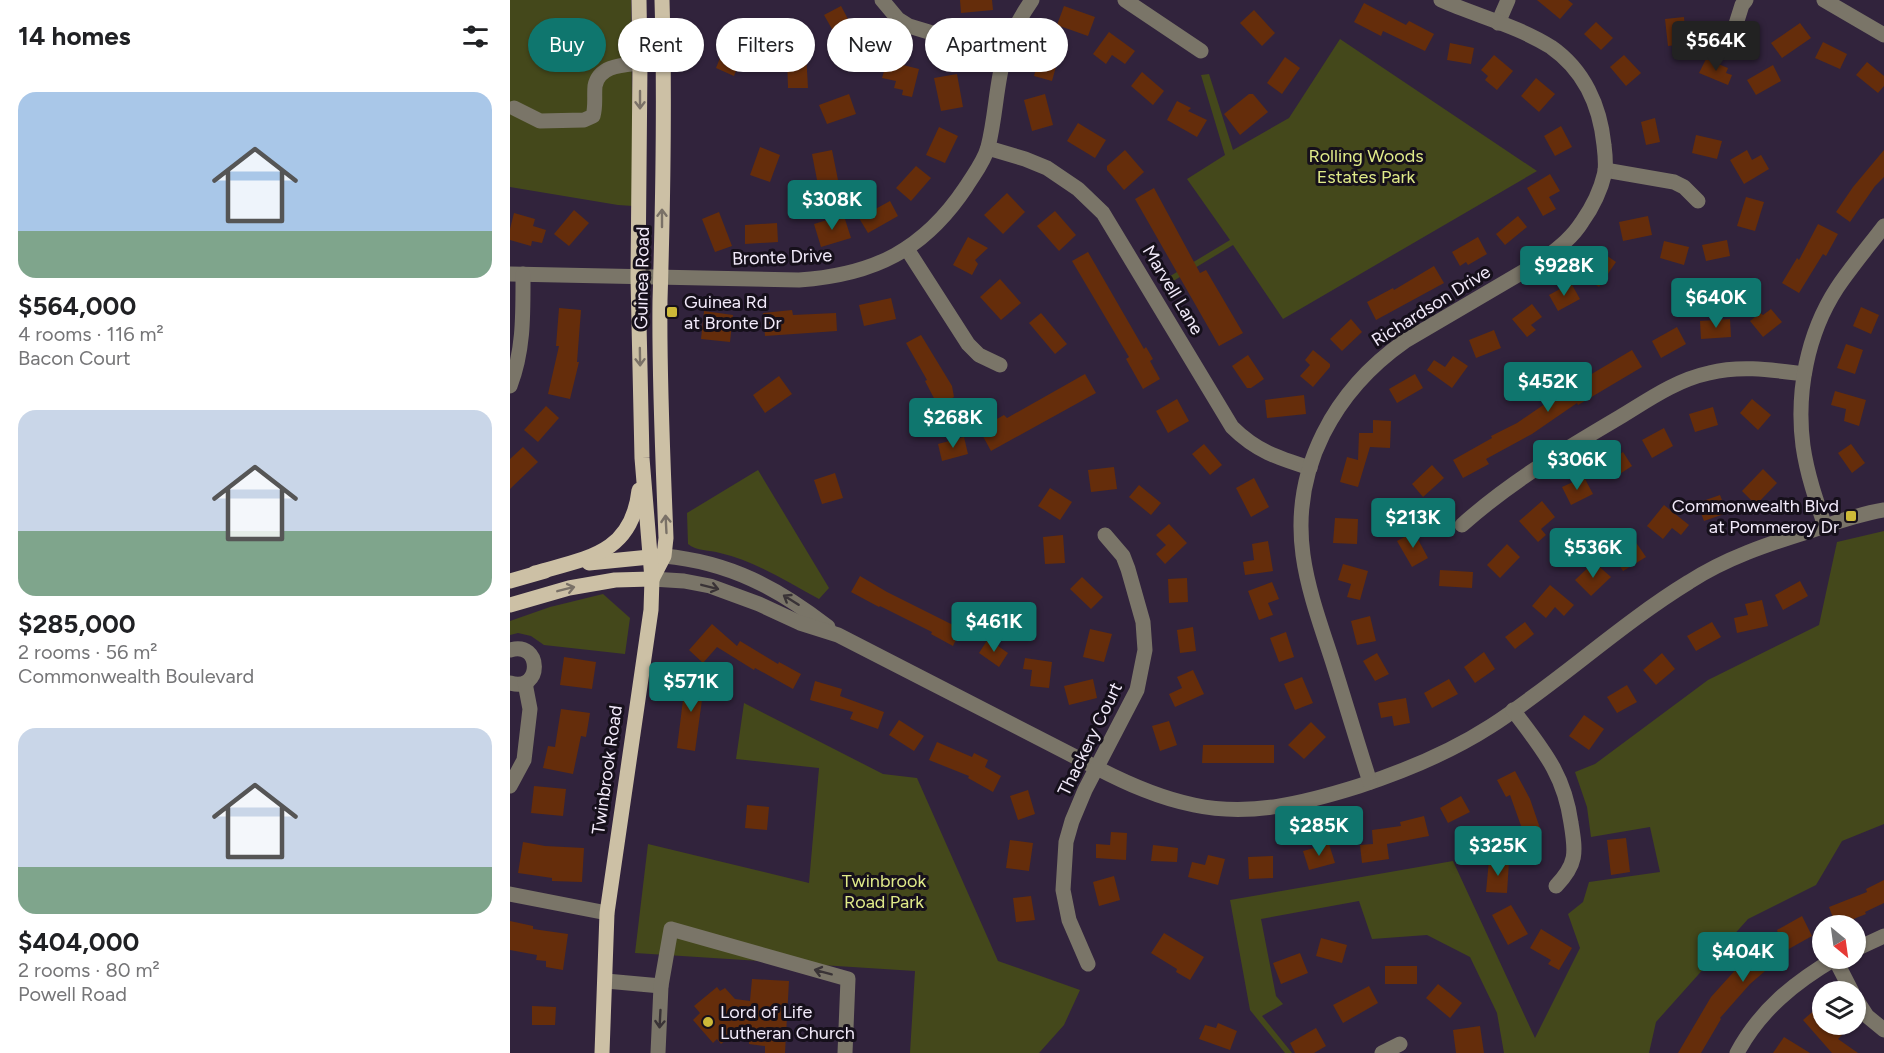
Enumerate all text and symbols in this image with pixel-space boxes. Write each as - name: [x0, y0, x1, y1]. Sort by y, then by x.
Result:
- chip: Buy: [528, 18, 606, 72]
- chip: Rent: [618, 18, 704, 72]
- chip: Filters: [716, 18, 815, 72]
- chip: New: [827, 18, 913, 72]
- chip: Apartment: [925, 18, 1068, 72]
- text: 14 homes: [18, 20, 131, 52]
- icon: filters: [459, 20, 492, 53]
- pin: $564K: [1674, 21, 1758, 72]
- text: $564K: [1686, 28, 1746, 52]
- one-way arrow: [634, 90, 646, 110]
- icon: home: [201, 131, 309, 239]
- park label: Rolling Woods Estates Park: [1308, 145, 1424, 188]
- pin: $308K: [790, 180, 874, 231]
- text: $308K: [802, 187, 862, 211]
- one-way arrow: [656, 209, 668, 229]
- street label: Guinea Road: [630, 226, 654, 330]
- street label: Marvell Lane: [1138, 241, 1208, 339]
- street label: Bronte Drive: [732, 244, 833, 270]
- pin: $928K: [1522, 246, 1606, 297]
- text: $928K: [1534, 253, 1594, 277]
- street label: Richardson Drive: [1368, 261, 1495, 351]
- pin: $640K: [1674, 278, 1758, 329]
- text: $640K: [1685, 285, 1747, 309]
- text: $564,000: [18, 290, 136, 322]
- place label: Guinea Rd at Bronte Dr: [684, 291, 782, 334]
- marker: Guinea Rd at Bronte Dr: [665, 305, 679, 319]
- text: 4 rooms · 116 m²: [18, 322, 164, 346]
- text: Bacon Court: [18, 346, 130, 370]
- one-way arrow: [634, 347, 646, 367]
- pin: $452K: [1506, 362, 1590, 413]
- text: $452K: [1518, 369, 1578, 393]
- pin: $268K: [911, 398, 995, 449]
- text: $268K: [923, 405, 983, 429]
- pin: $306K: [1535, 440, 1619, 491]
- text: $306K: [1547, 447, 1607, 471]
- icon: home: [201, 449, 309, 557]
- place label: Commonwealth Blvd at Pommeroy Dr: [1672, 495, 1839, 538]
- pin: $213K: [1371, 498, 1455, 549]
- text: $213K: [1385, 505, 1441, 529]
- marker: Commonwealth Blvd at Pommeroy Dr: [1844, 509, 1858, 523]
- one-way arrow: [660, 515, 671, 535]
- pin: $536K: [1551, 528, 1635, 579]
- text: $536K: [1564, 535, 1622, 559]
- one-way arrow: [700, 581, 719, 593]
- one-way arrow: [556, 583, 575, 595]
- one-way arrow: [783, 593, 800, 605]
- pin: $461K: [952, 602, 1036, 653]
- text: $285,000: [18, 608, 136, 640]
- text: $461K: [965, 609, 1023, 633]
- text: 2 rooms · 56 m²: [18, 640, 157, 664]
- pin: $571K: [649, 662, 733, 713]
- text: Commonwealth Boulevard: [18, 664, 254, 688]
- text: $571K: [663, 669, 719, 693]
- street label: Thackery Court: [1053, 678, 1127, 799]
- street label: Twinbrook Road: [587, 704, 627, 836]
- icon: home: [201, 767, 309, 875]
- pin: $285K: [1277, 806, 1361, 857]
- text: $285K: [1289, 813, 1349, 837]
- pin: $325K: [1456, 826, 1540, 877]
- text: $325K: [1469, 833, 1527, 857]
- park label: Twinbrook Road Park: [842, 870, 926, 913]
- north arrow: [1812, 915, 1866, 969]
- map controls: [1812, 915, 1866, 1035]
- text: $404,000: [18, 926, 139, 958]
- pin: $404K: [1701, 932, 1785, 983]
- text: $404K: [1712, 939, 1774, 963]
- text: 2 rooms · 80 m²: [18, 958, 160, 982]
- one-way arrow: [814, 965, 833, 977]
- button: layers: [1812, 981, 1866, 1035]
- text: Powell Road: [18, 982, 127, 1006]
- place label: Lord of Life Lutheran Church: [720, 1001, 855, 1044]
- one-way arrow: [654, 1009, 665, 1029]
- marker: Lord of Life Lutheran Church: [701, 1015, 715, 1029]

